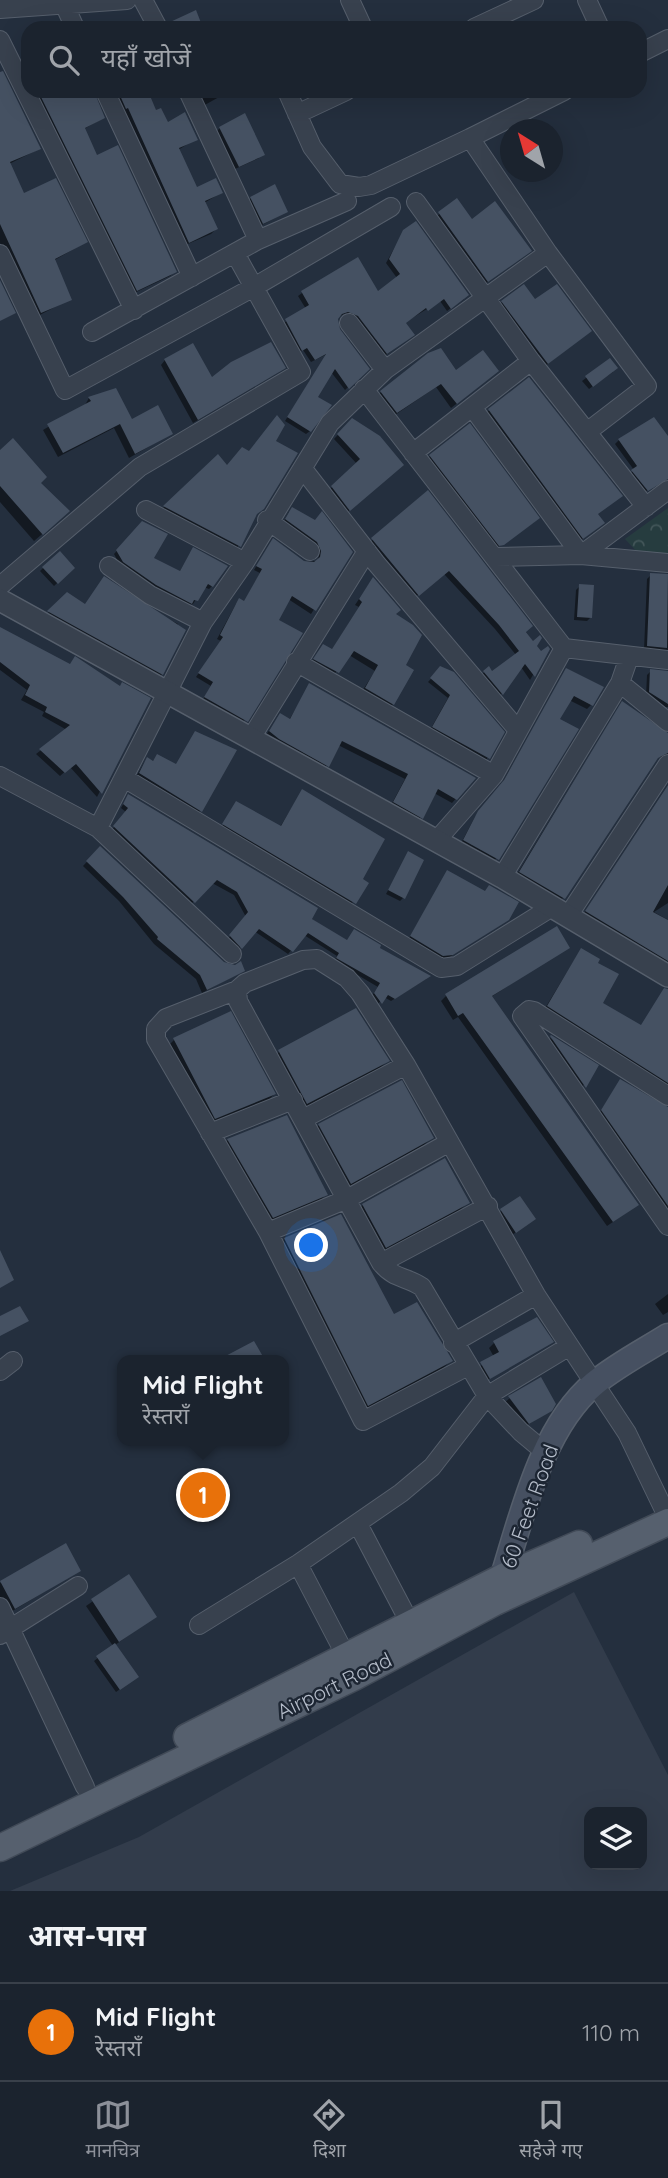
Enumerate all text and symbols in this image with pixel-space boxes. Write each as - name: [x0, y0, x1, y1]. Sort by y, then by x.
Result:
- search box: [21, 21, 647, 98]
- icon: search: [45, 41, 83, 79]
- text: यहाँ खोजें: [101, 41, 191, 74]
- north arrow: [500, 119, 563, 182]
- your location: [294, 1228, 328, 1262]
- popup: [117, 1355, 289, 1446]
- text: Mid Flight: [142, 1368, 264, 1401]
- text: रेस्तराँ: [142, 1401, 189, 1430]
- street label: 60 Feet Road: [495, 1441, 563, 1571]
- pin: 1: [180, 1469, 226, 1521]
- street label: Airport Road: [272, 1646, 396, 1724]
- map controls: [584, 1807, 647, 1870]
- button: layers: [584, 1807, 647, 1870]
- text: आस-पास: [28, 1916, 146, 1954]
- text: Mid Flight: [95, 2000, 216, 2033]
- text: 1: [47, 2018, 55, 2047]
- text: 110 m: [582, 2018, 640, 2047]
- text: रेस्तराँ: [95, 2033, 142, 2062]
- tab: मानचित्र: [85, 2096, 140, 2165]
- tab: दिशा: [310, 2096, 348, 2165]
- tab: सहेजे गए: [519, 2096, 583, 2165]

